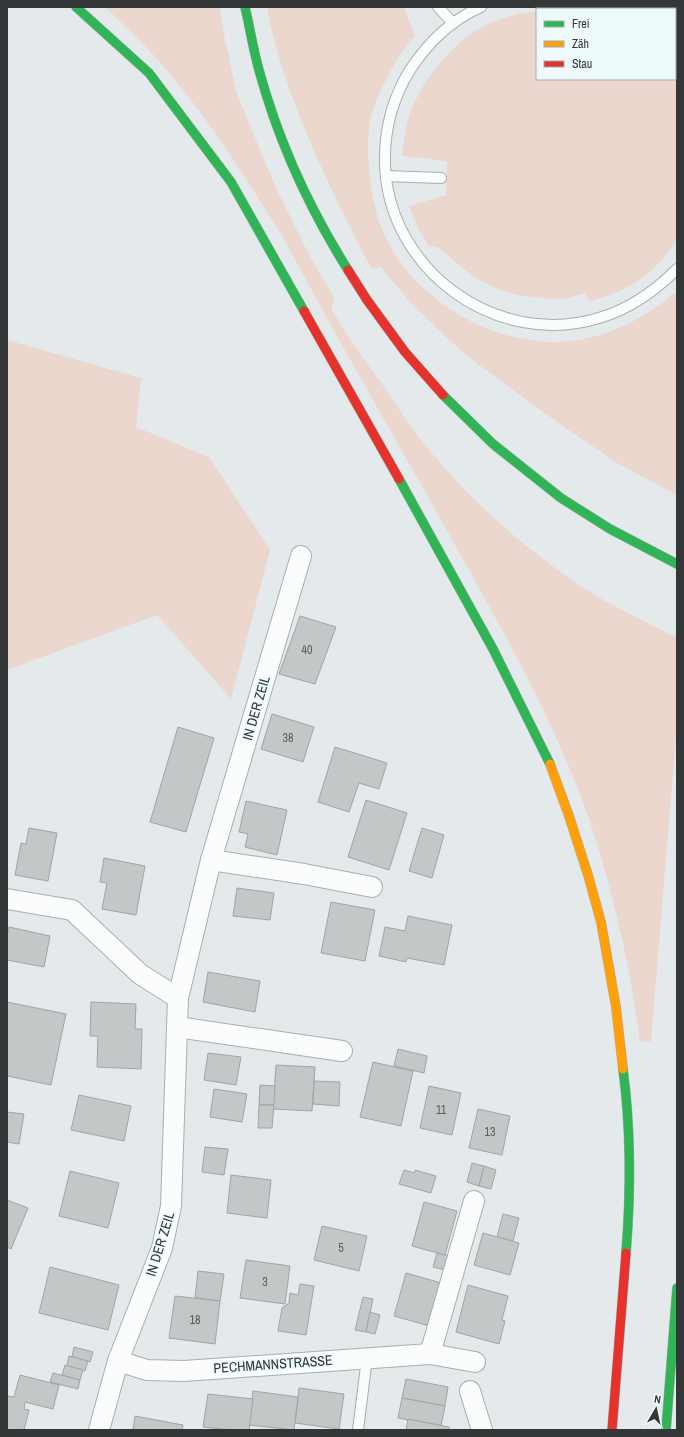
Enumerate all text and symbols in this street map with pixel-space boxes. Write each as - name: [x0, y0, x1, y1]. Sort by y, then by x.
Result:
- legend: [536, 8, 676, 80]
- text: Frei: [572, 16, 590, 32]
- text: Zäh: [572, 36, 589, 52]
- text: Stau: [572, 56, 592, 72]
- house number: 40: [302, 642, 312, 658]
- street label: IN DER ZEIL: [238, 673, 274, 742]
- house number: 38: [283, 730, 293, 746]
- house number: 11: [436, 1102, 447, 1118]
- house number: 13: [485, 1124, 495, 1140]
- street label: IN DER ZEIL: [142, 1209, 178, 1278]
- house number: 5: [338, 1240, 344, 1256]
- house number: 3: [262, 1274, 268, 1290]
- house number: 18: [190, 1312, 200, 1328]
- street label: PECHMANNSTRASSE: [213, 1351, 333, 1377]
- north arrow: [636, 1389, 676, 1429]
- text: N: [653, 1392, 662, 1407]

